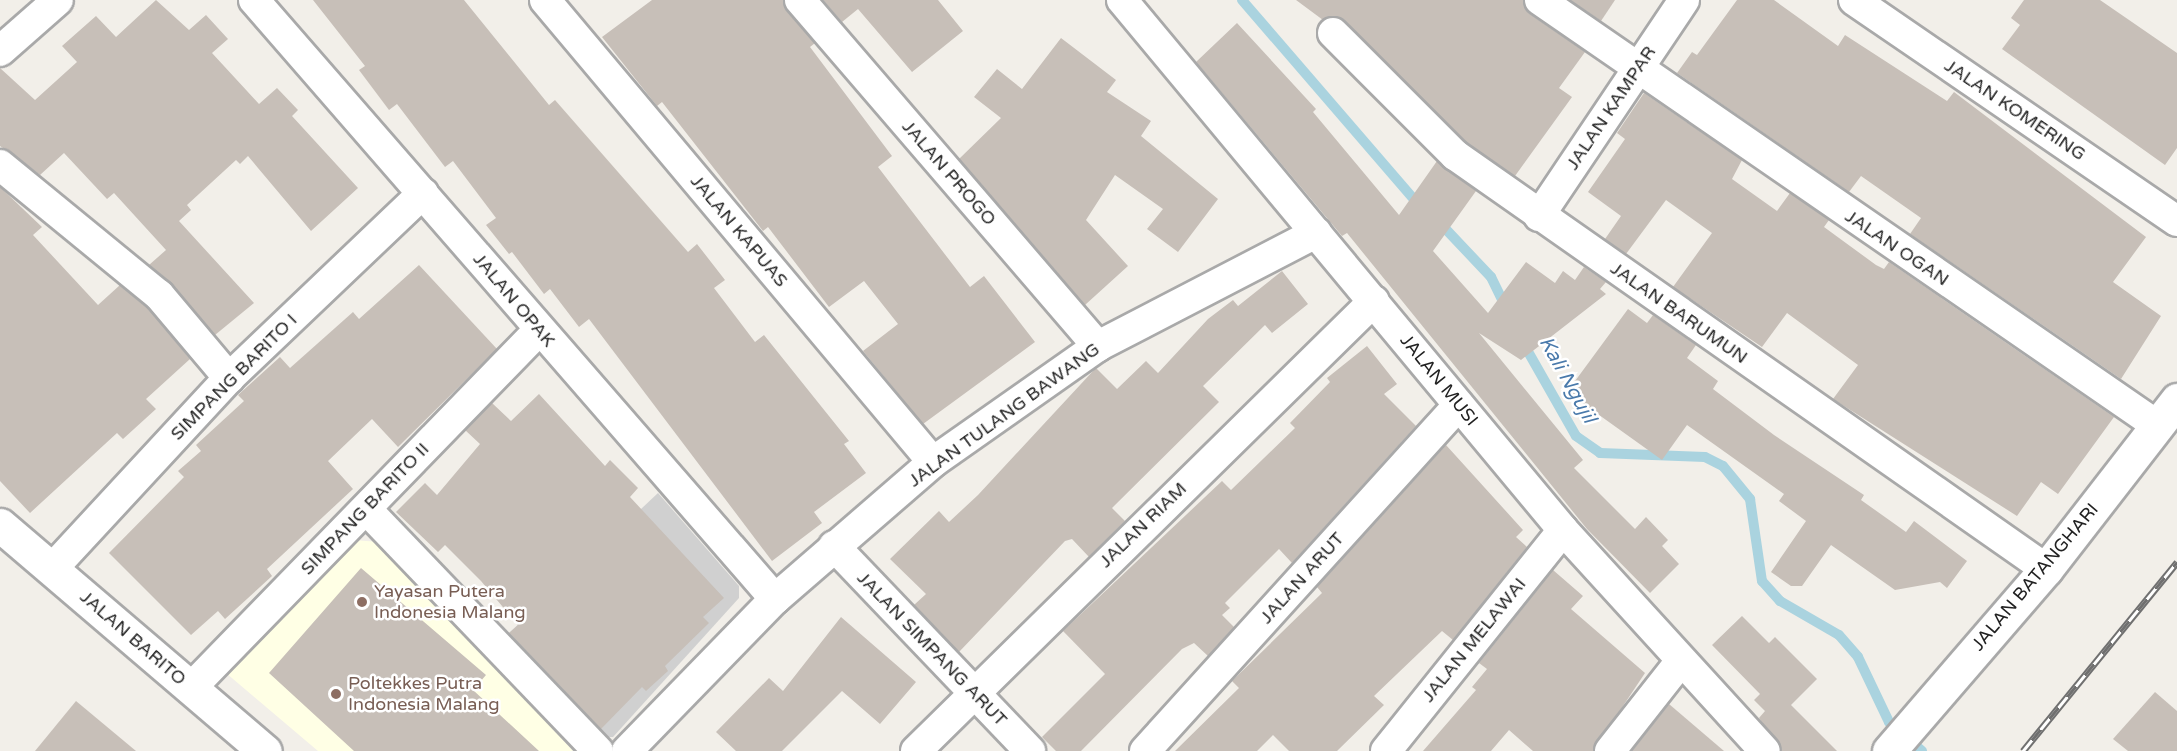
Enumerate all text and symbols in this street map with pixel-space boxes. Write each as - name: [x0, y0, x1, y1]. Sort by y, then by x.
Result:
- street label: JALAN KAMPAR: [1562, 42, 1660, 174]
- street label: JALAN KOMERING: [1940, 55, 2090, 165]
- street label: JALAN PROGO: [897, 116, 1001, 230]
- street label: JALAN KAPUAS: [686, 171, 792, 291]
- street label: JALAN OGAN: [1841, 205, 1953, 291]
- street label: JALAN OPAK: [469, 249, 559, 351]
- street label: JALAN BARUMUN: [1606, 258, 1752, 368]
- street label: SIMPANG BARITO I: [166, 309, 302, 445]
- street label: JALAN MUSI: [1395, 330, 1483, 430]
- water label: Kali Ngujil: [1533, 332, 1601, 428]
- street label: JALAN TULANG BAWANG: [904, 338, 1104, 492]
- street label: SIMPANG BARITO II: [296, 439, 434, 579]
- street label: JALAN RIAM: [1095, 478, 1191, 572]
- street label: JALAN BATANGHARI: [1967, 499, 2103, 655]
- street label: JALAN ARUT: [1255, 528, 1349, 628]
- street label: JALAN SIMPANG ARUT: [853, 567, 1011, 731]
- street label: JALAN MELAWAI: [1417, 574, 1531, 706]
- place label: Yayasan Putera Indonesia Malang: [374, 581, 526, 624]
- street label: JALAN BARITO: [76, 586, 190, 690]
- marker: Yayasan Putera Indonesia Malang: [355, 595, 369, 609]
- place label: Poltekkes Putra Indonesia Malang: [348, 673, 500, 716]
- marker: Poltekkes Putra Indonesia Malang: [329, 687, 343, 701]

